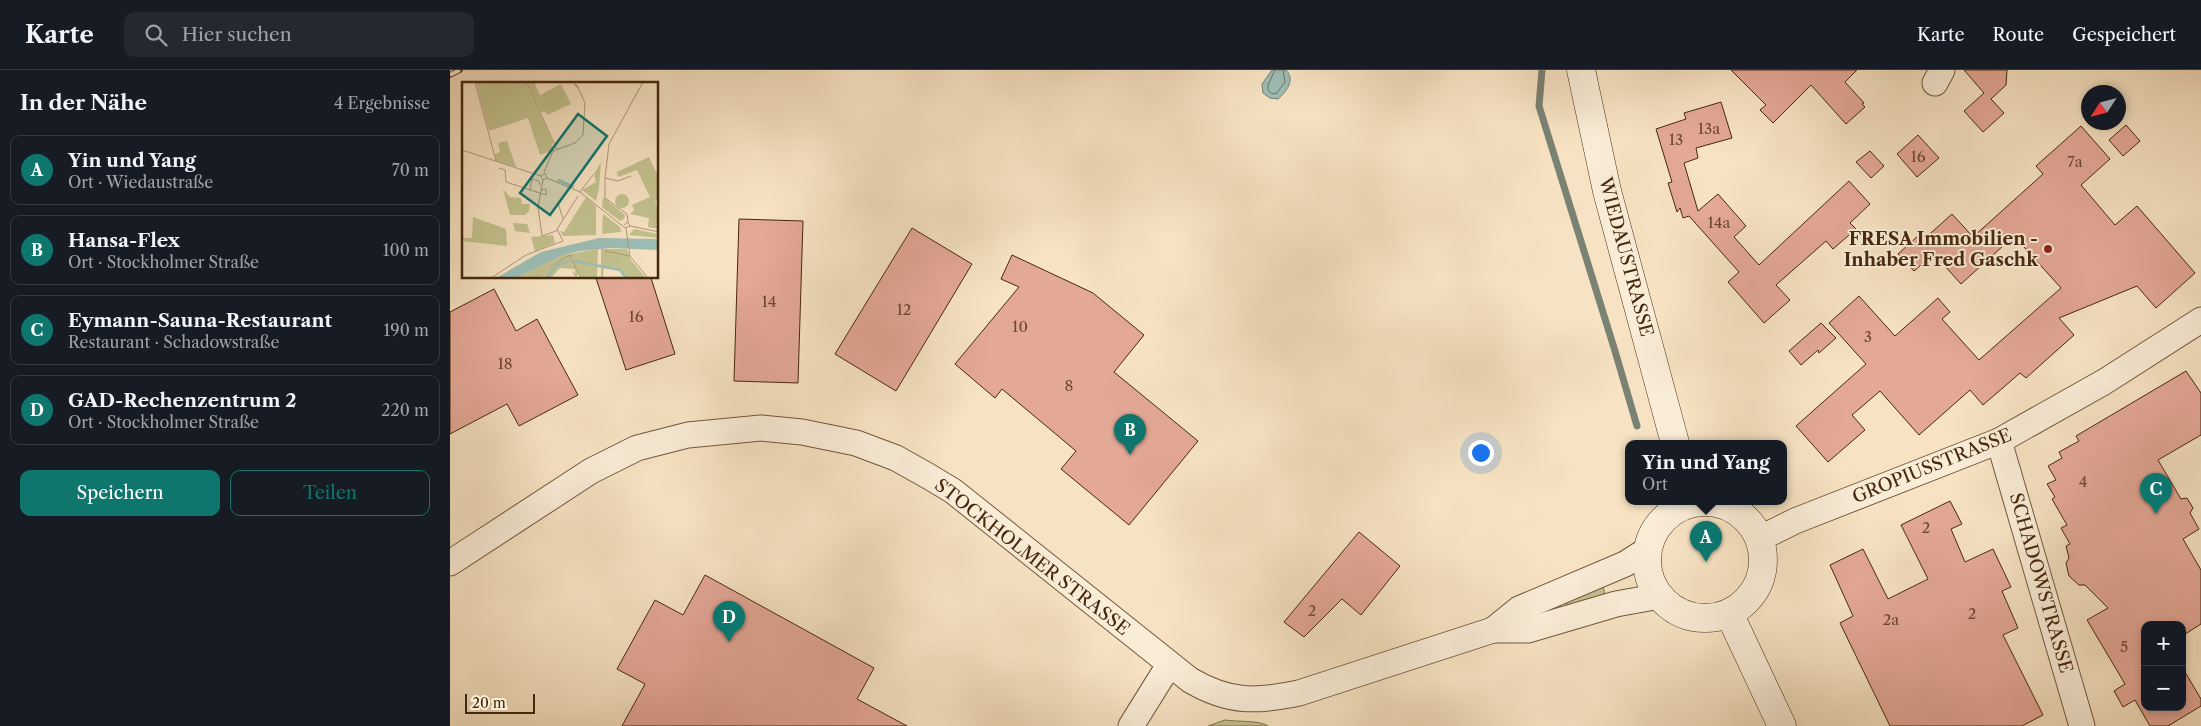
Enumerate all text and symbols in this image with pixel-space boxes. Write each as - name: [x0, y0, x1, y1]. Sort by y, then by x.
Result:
- search box: [124, 12, 474, 57]
- text: Karte: [25, 20, 94, 49]
- icon: search: [142, 21, 170, 49]
- text: Hier suchen: [182, 23, 292, 46]
- text: Karte: [1917, 24, 1965, 46]
- text: Route: [1993, 24, 2044, 46]
- text: Gespeichert: [2072, 24, 2176, 46]
- inset map: [462, 82, 659, 279]
- north arrow: [2081, 85, 2126, 130]
- text: In der Nähe: [20, 90, 147, 115]
- text: 4 Ergebnisse: [334, 93, 430, 113]
- house number: 13a: [1698, 119, 1720, 138]
- house number: 13: [1669, 130, 1683, 149]
- house number: 16: [1910, 147, 1926, 166]
- text: Yin und Yang: [68, 149, 196, 172]
- house number: 7a: [2067, 152, 2083, 171]
- text: A: [31, 160, 43, 180]
- text: 70 m: [392, 160, 429, 180]
- text: Ort · Wiedaustraße: [68, 172, 213, 192]
- street label: WIEDAUSTRASSE: [1594, 174, 1658, 339]
- house number: 14a: [1708, 213, 1731, 232]
- place label: FRESA Immobilien - Inhaber Fred Gaschk: [1844, 228, 2039, 271]
- text: Hansa-Flex: [68, 229, 180, 252]
- text: B: [31, 240, 43, 260]
- text: 100 m: [383, 240, 429, 260]
- marker: FRESA Immobilien - Inhaber Fred Gaschk: [2042, 243, 2054, 255]
- text: Ort · Stockholmer Straße: [68, 252, 259, 272]
- house number: 14: [762, 292, 776, 311]
- house number: 12: [897, 300, 911, 319]
- house number: 16: [628, 307, 644, 326]
- text: Eymann-Sauna-Restaurant: [68, 309, 332, 332]
- house number: 10: [1012, 317, 1028, 336]
- text: C: [31, 320, 43, 340]
- text: 190 m: [384, 320, 429, 340]
- house number: 3: [1864, 327, 1872, 346]
- text: Restaurant · Schadowstraße: [68, 332, 279, 352]
- house number: 18: [497, 354, 513, 373]
- house number: 8: [1065, 376, 1074, 395]
- text: GAD-Rechenzentrum 2: [68, 389, 296, 412]
- text: D: [30, 400, 44, 420]
- text: 220 m: [381, 400, 429, 420]
- text: Ort · Stockholmer Straße: [68, 412, 259, 432]
- pin: B: [1114, 414, 1146, 455]
- street label: GROPIUSSTRASSE: [1849, 424, 2015, 508]
- your location: [1468, 440, 1494, 466]
- popup: [1625, 440, 1787, 505]
- text: Yin und Yang: [1642, 451, 1770, 474]
- button: Speichern: [20, 470, 220, 516]
- button: Teilen: [230, 470, 430, 516]
- house number: 4: [2079, 472, 2087, 491]
- pin: C: [2140, 473, 2172, 514]
- street label: STOCKHOLMER STRASSE: [930, 474, 1134, 640]
- text: Ort: [1642, 474, 1668, 494]
- street label: SCHADOWSTRASSE: [2005, 490, 2077, 676]
- house number: 2: [1922, 518, 1930, 537]
- pin: A: [1690, 521, 1722, 562]
- pin: D: [713, 601, 745, 642]
- house number: 2: [1308, 601, 1316, 620]
- house number: 2: [1968, 604, 1976, 623]
- house number: 2a: [1883, 610, 1899, 629]
- map controls: [2141, 621, 2186, 711]
- button: +: [2141, 621, 2186, 666]
- house number: 5: [2120, 637, 2128, 656]
- button: −: [2141, 666, 2186, 711]
- scale bar: [465, 691, 535, 714]
- text: 20 m: [472, 694, 506, 712]

